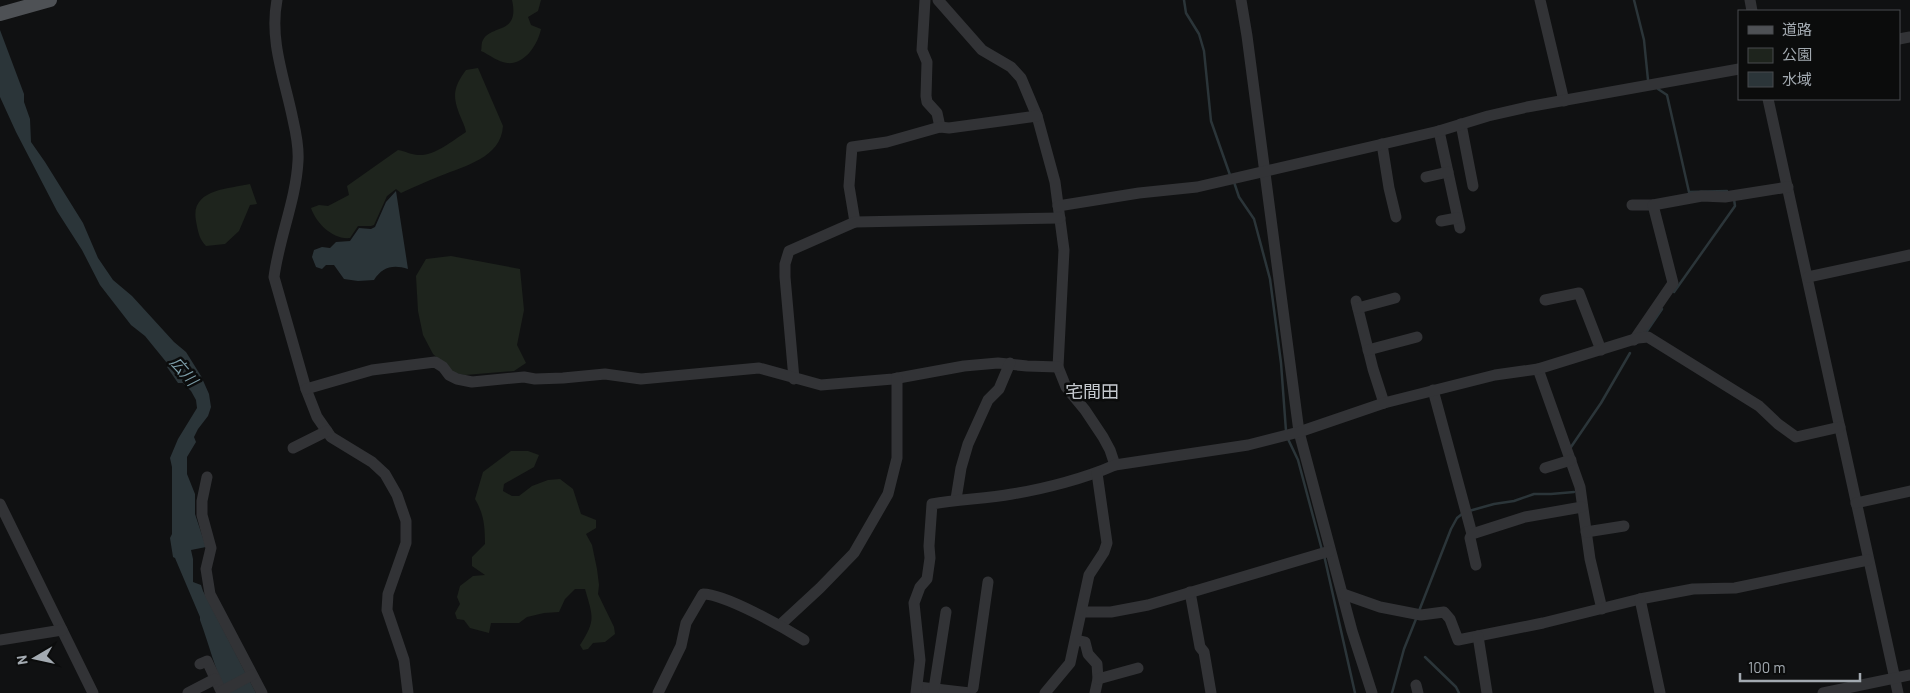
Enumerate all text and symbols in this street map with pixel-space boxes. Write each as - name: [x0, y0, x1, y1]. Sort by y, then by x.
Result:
- legend: [1738, 10, 1900, 100]
- text: 道路: [1782, 20, 1812, 38]
- text: 公園: [1782, 45, 1812, 63]
- text: 水域: [1782, 70, 1812, 88]
- water label: 広川: [167, 352, 203, 390]
- district label: 宅間田: [1065, 380, 1119, 402]
- north arrow: [10, 633, 60, 683]
- scale bar: [1740, 650, 1860, 682]
- text: N: [13, 654, 31, 666]
- text: 100 m: [1748, 658, 1786, 676]

